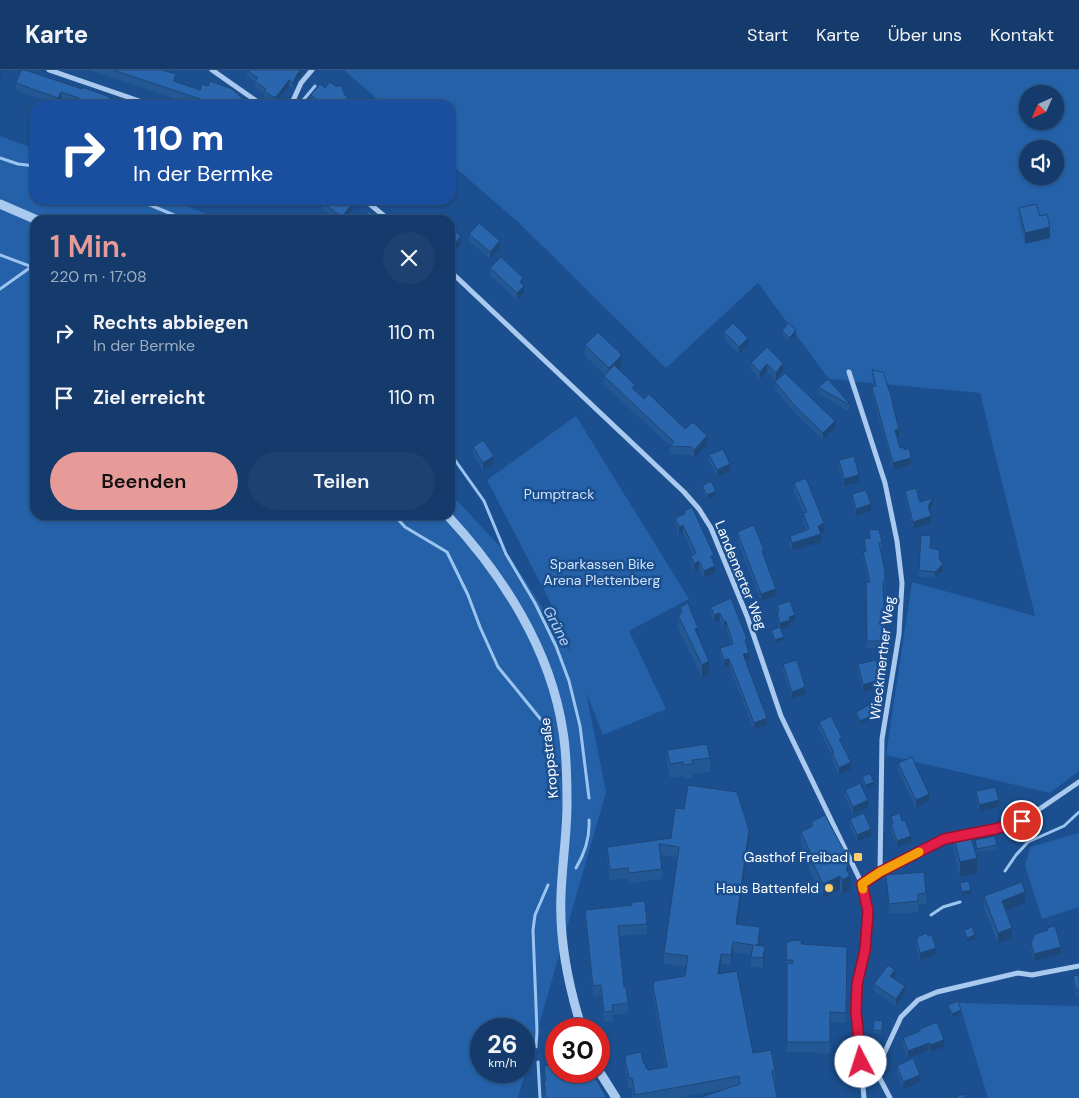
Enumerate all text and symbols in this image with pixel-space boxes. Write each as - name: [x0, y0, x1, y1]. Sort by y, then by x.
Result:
- text: Karte: [25, 19, 88, 50]
- text: Start: [747, 23, 788, 47]
- text: Karte: [816, 23, 860, 47]
- text: Über uns: [888, 23, 962, 47]
- text: Kontakt: [990, 23, 1054, 47]
- north arrow: [1019, 85, 1064, 130]
- map controls: [1019, 85, 1064, 185]
- text: 110 m: [133, 115, 224, 161]
- icon: right: [50, 120, 115, 185]
- button: sound: [1019, 140, 1064, 185]
- text: In der Bermke: [133, 159, 273, 188]
- text: 1 Min.: [50, 227, 127, 266]
- button: close: [383, 232, 435, 284]
- text: 220 m · 17:08: [50, 266, 147, 287]
- text: Rechts abbiegen: [93, 310, 248, 335]
- icon: right: [50, 319, 78, 347]
- text: 110 m: [388, 320, 435, 345]
- text: In der Bermke: [93, 335, 195, 356]
- icon: arrive: [50, 384, 78, 412]
- text: Ziel erreicht: [93, 385, 205, 410]
- text: 110 m: [388, 385, 435, 410]
- button: Beenden: [50, 452, 238, 510]
- button: Teilen: [248, 452, 435, 510]
- park label: Pumptrack: [524, 485, 594, 503]
- street label: Landemerter Weg: [711, 518, 771, 632]
- park label: Sparkassen Bike Arena Plettenberg: [544, 555, 661, 589]
- street label: Wieckmerther Weg: [865, 595, 899, 721]
- water label: Grüne: [538, 602, 576, 650]
- street label: Kroppstraße: [536, 717, 562, 799]
- pin: [1001, 800, 1043, 842]
- icon: arrive: [1008, 807, 1036, 835]
- place label: Gasthof Freibad: [744, 848, 848, 866]
- marker: Gasthof Freibad: [852, 851, 864, 863]
- place label: Haus Battenfeld: [716, 879, 819, 897]
- marker: Haus Battenfeld: [823, 882, 835, 894]
- speed limit sign: 30: [545, 1018, 610, 1083]
- text: 26: [487, 1028, 518, 1061]
- position arrow: [834, 1035, 886, 1087]
- text: km/h: [488, 1055, 517, 1071]

